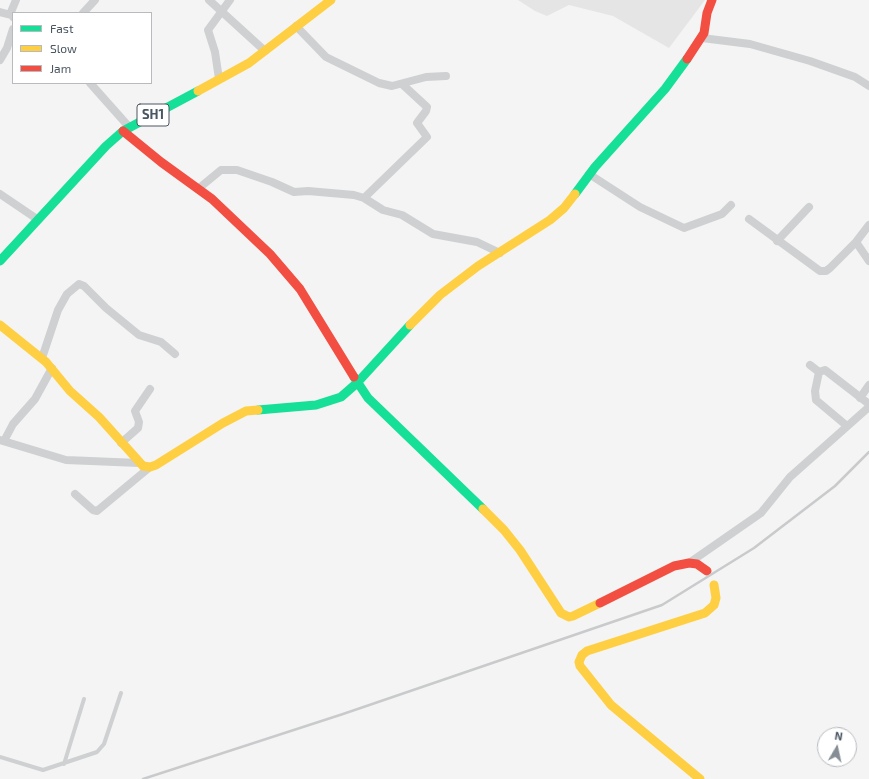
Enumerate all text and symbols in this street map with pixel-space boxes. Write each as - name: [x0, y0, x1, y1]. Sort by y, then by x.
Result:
- legend: [12, 12, 152, 84]
- text: Fast: [50, 21, 73, 35]
- text: Slow: [50, 41, 77, 55]
- text: Jam: [50, 61, 71, 75]
- road number: SH1: [137, 104, 169, 126]
- north arrow: [817, 727, 857, 767]
- text: N: [834, 729, 844, 743]

